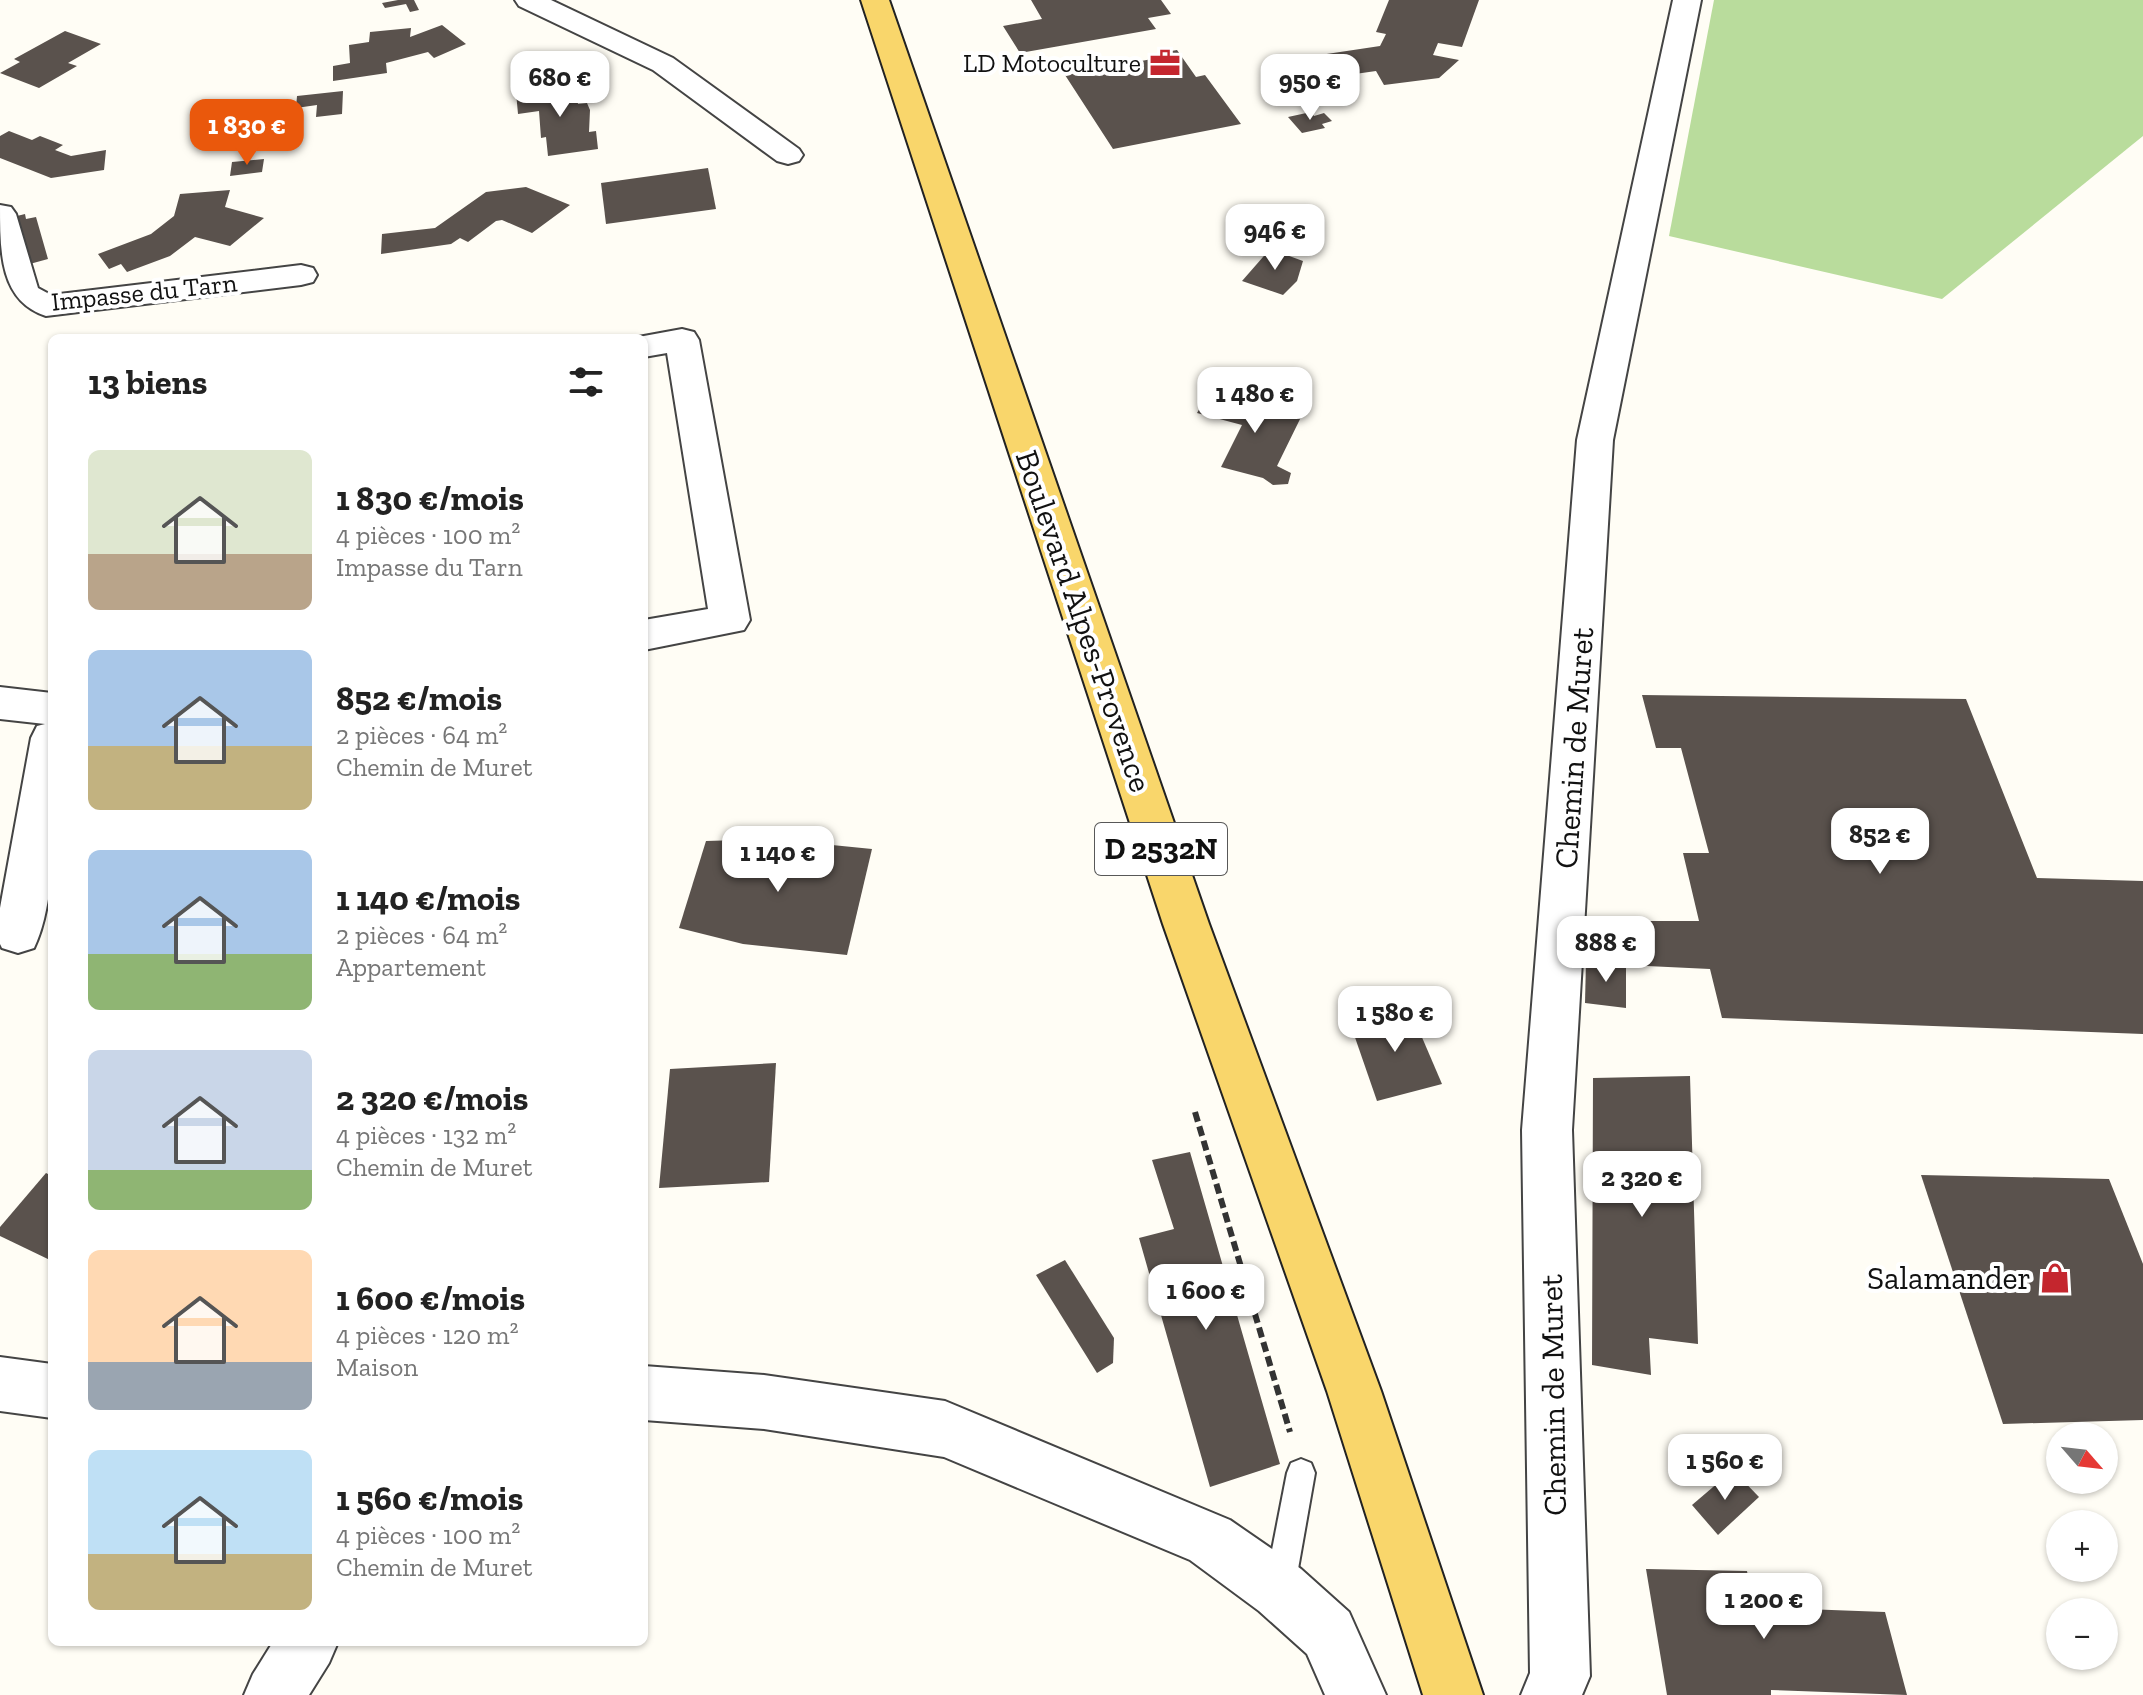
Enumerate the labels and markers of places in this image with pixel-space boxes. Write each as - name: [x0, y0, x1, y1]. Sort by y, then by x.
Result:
- office icon: LD Motoculture: [1148, 46, 1182, 80]
- place label: LD Motoculture: [963, 47, 1141, 79]
- pin: 680 €: [504, 51, 616, 119]
- pin: 950 €: [1254, 54, 1366, 122]
- pin: 1 830 €: [173, 99, 321, 167]
- pin: 946 €: [1219, 204, 1331, 272]
- pin: 1 480 €: [1181, 367, 1329, 435]
- pin: 852 €: [1824, 808, 1936, 876]
- pin: 1 140 €: [704, 826, 852, 894]
- pin: 888 €: [1550, 916, 1662, 984]
- pin: 1 580 €: [1321, 986, 1469, 1054]
- pin: 2 320 €: [1568, 1151, 1716, 1219]
- place label: Salamander: [1867, 1259, 2031, 1297]
- shop icon: Salamander: [2038, 1261, 2072, 1295]
- pin: 1 600 €: [1132, 1264, 1280, 1332]
- pin: 1 560 €: [1651, 1434, 1799, 1502]
- pin: 1 200 €: [1690, 1573, 1838, 1641]

